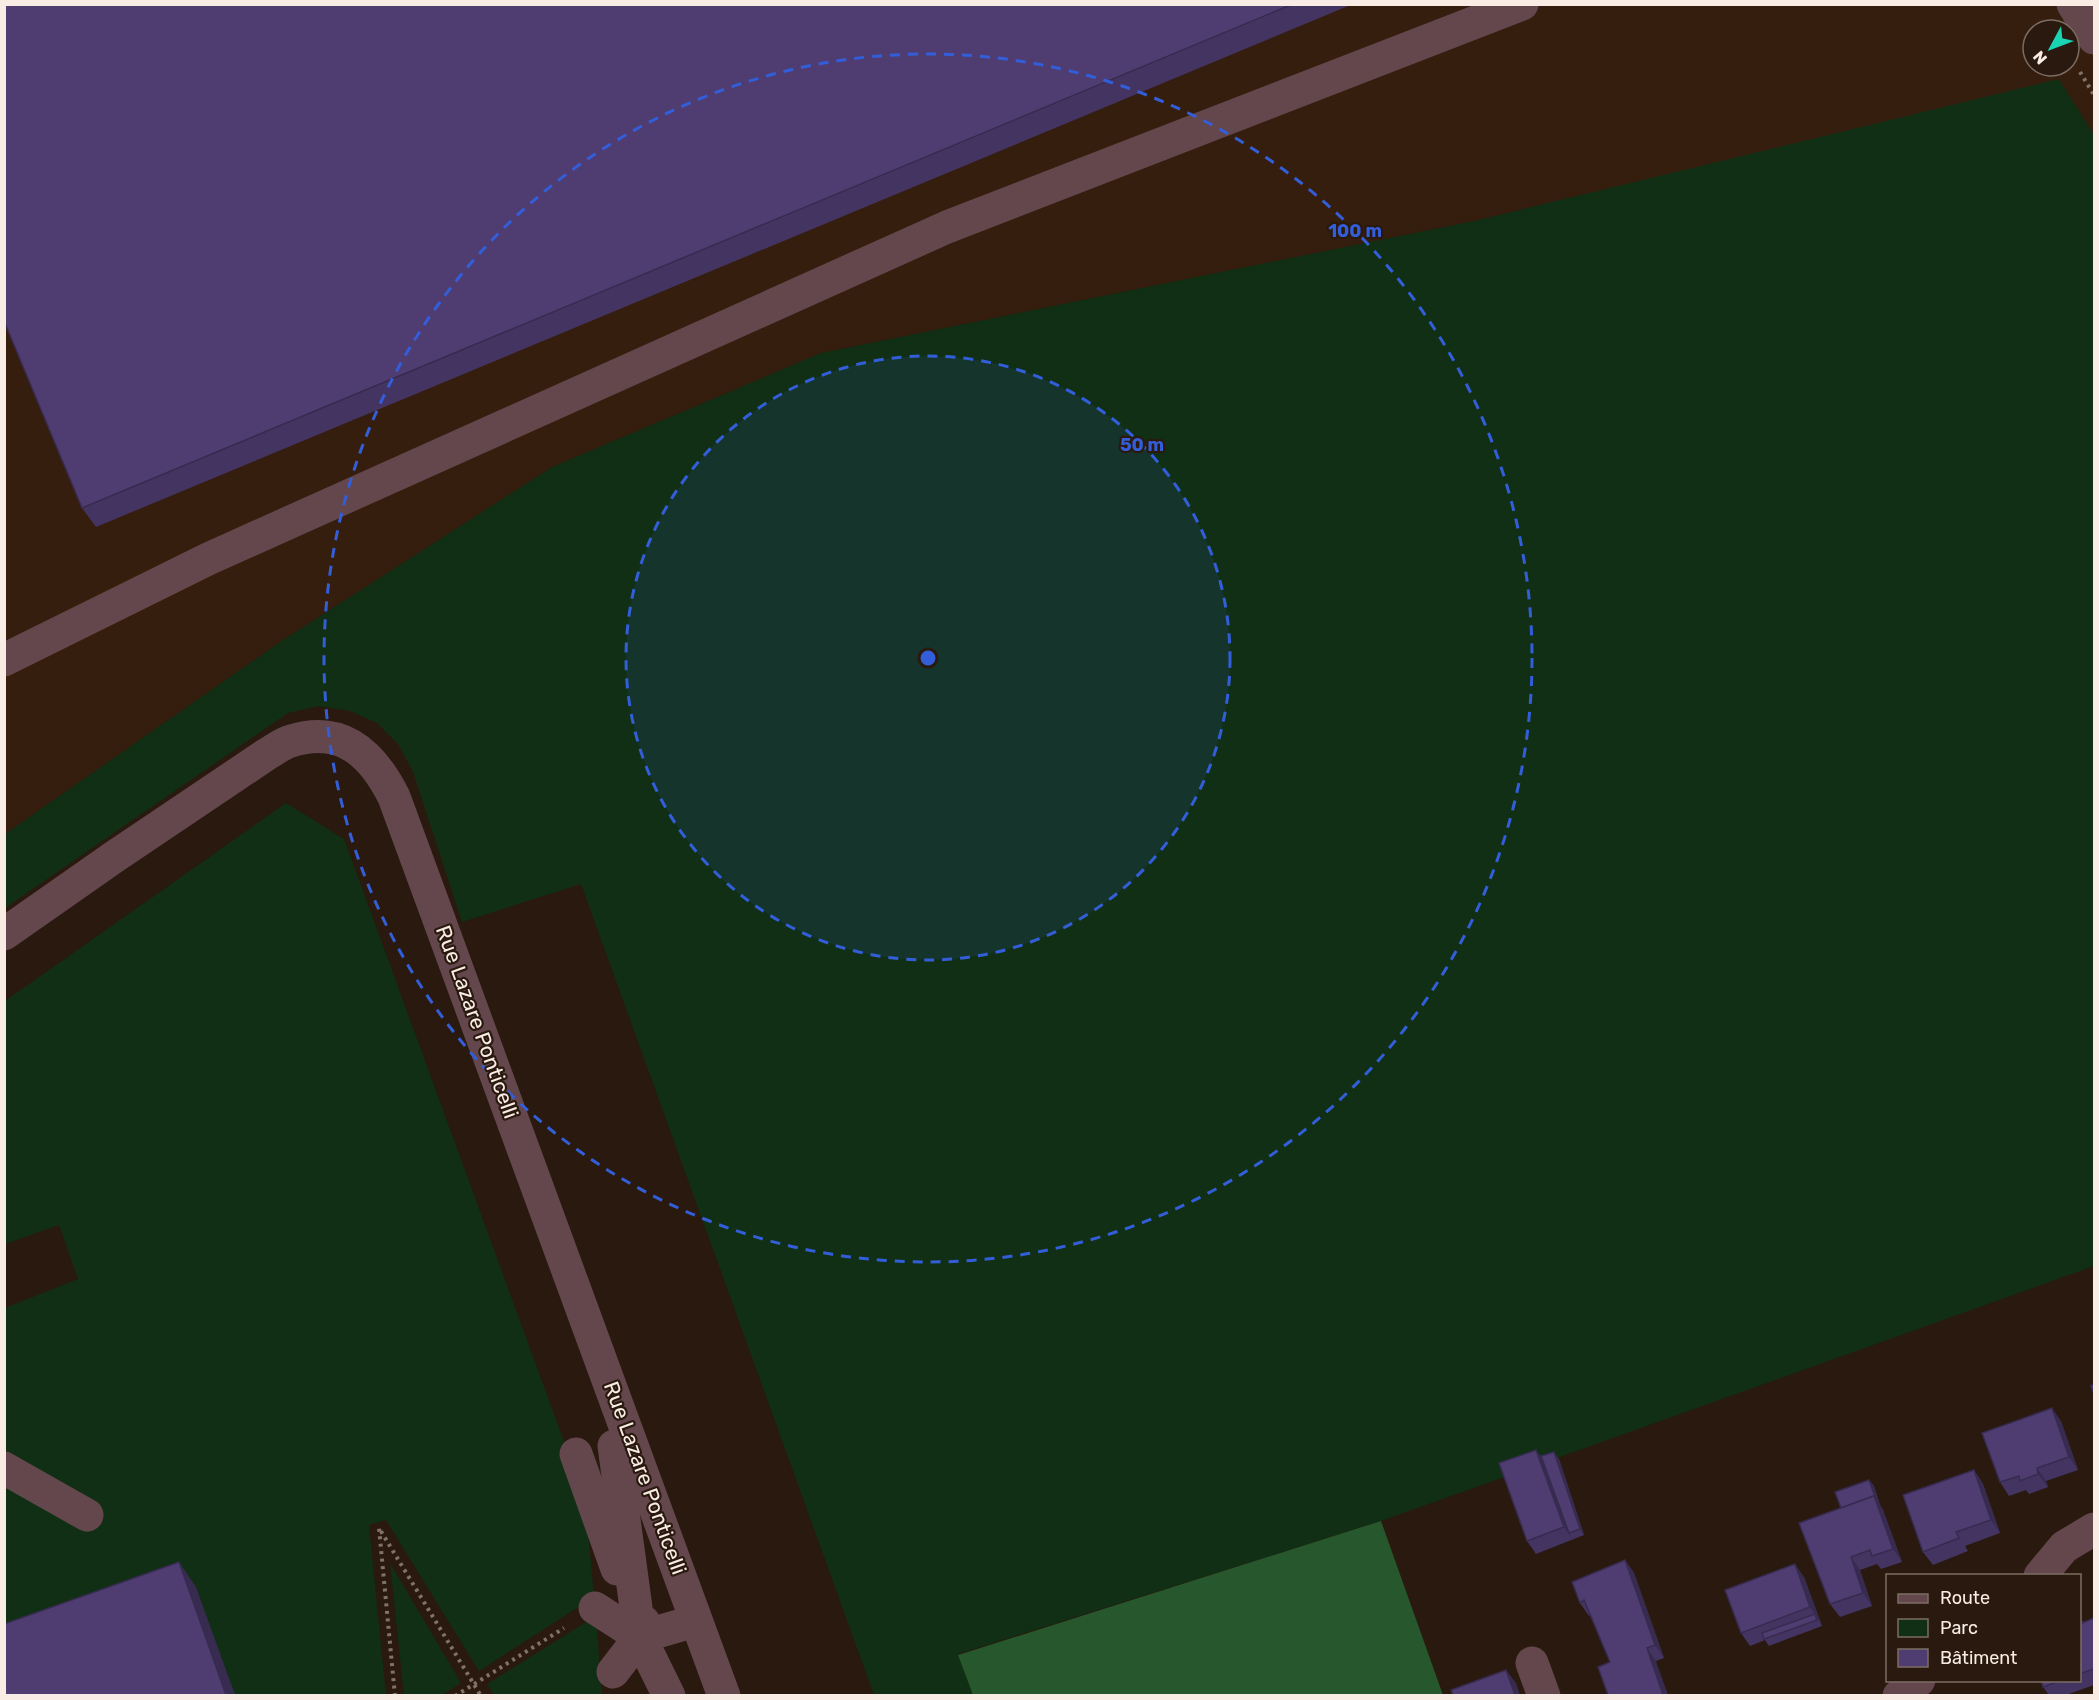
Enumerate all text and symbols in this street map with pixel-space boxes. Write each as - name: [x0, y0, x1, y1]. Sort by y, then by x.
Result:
- north arrow: [2021, 18, 2081, 78]
- text: N: [2029, 47, 2051, 68]
- text: 100 m: [1328, 220, 1382, 242]
- text: 50 m: [1120, 434, 1164, 456]
- centre of rings: [918, 648, 938, 668]
- street label: Rue Lazare Ponticelli: [431, 922, 524, 1122]
- street label: Rue Lazare Ponticelli: [599, 1378, 692, 1578]
- legend: [1886, 1574, 2081, 1682]
- text: Route: [1940, 1587, 1990, 1609]
- text: Parc: [1940, 1617, 1978, 1639]
- text: Bâtiment: [1940, 1647, 2017, 1669]

